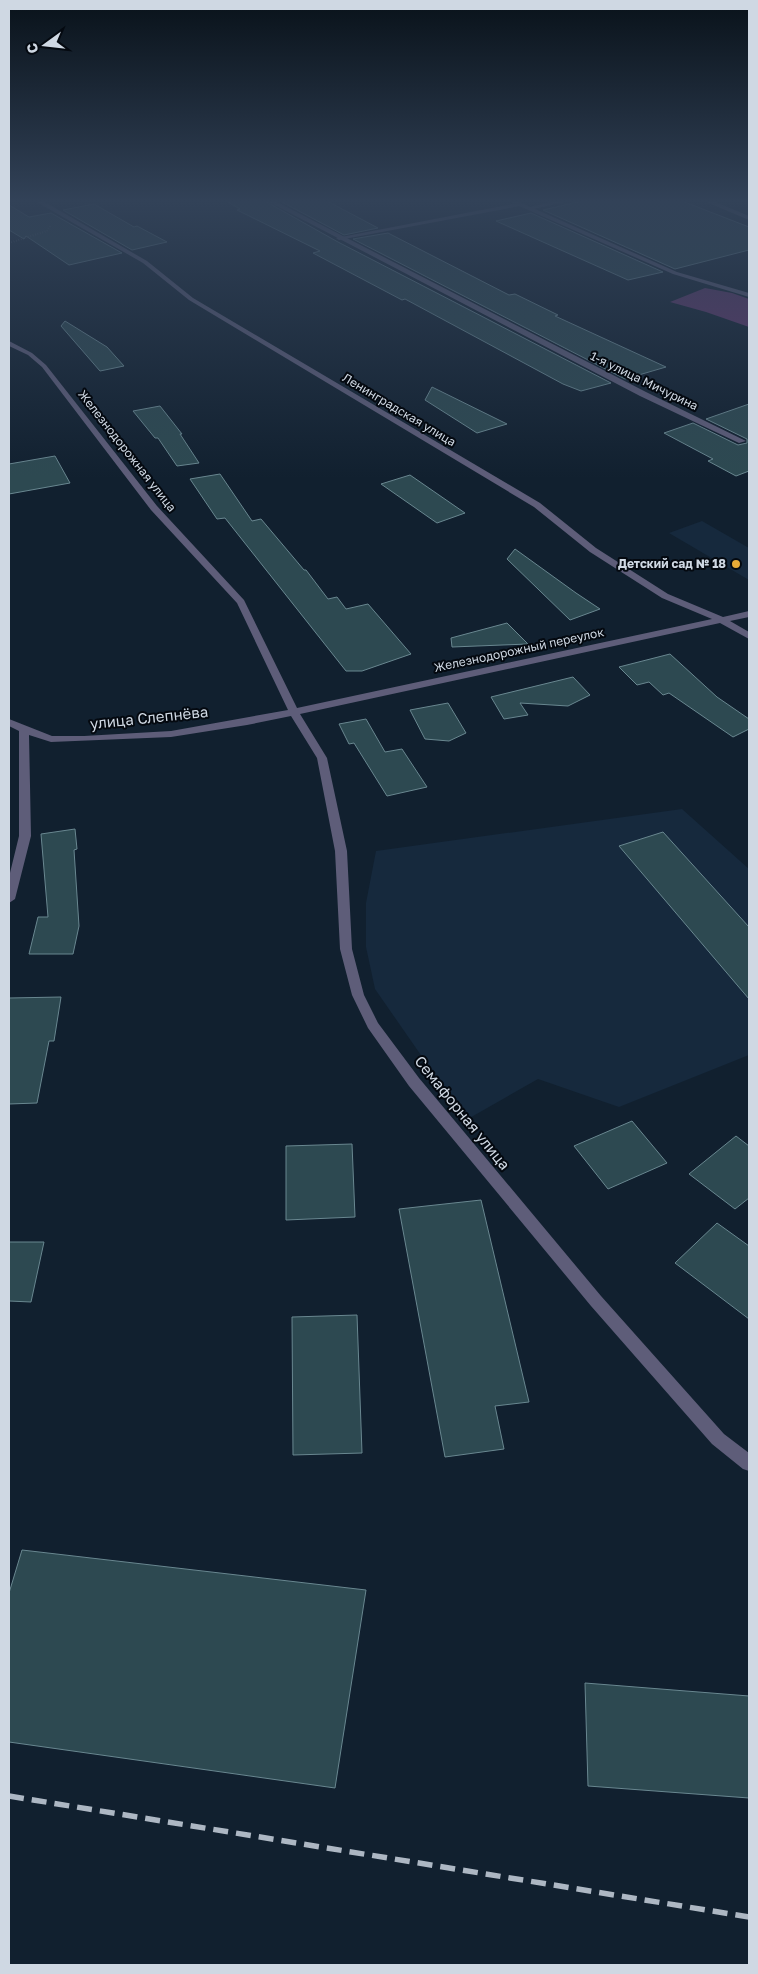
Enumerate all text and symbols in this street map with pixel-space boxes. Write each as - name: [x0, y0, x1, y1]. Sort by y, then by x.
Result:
- north arrow: [20, 20, 70, 70]
- text: С: [22, 41, 41, 56]
- street label: 1-я улица Мичурина: [588, 348, 701, 413]
- street label: Ленинградская улица: [340, 370, 459, 449]
- street label: Железнодорожная улица: [75, 387, 180, 515]
- place label: Детский сад № 18: [618, 556, 726, 571]
- marker: Детский сад № 18: [730, 558, 742, 570]
- street label: Железнодорожный переулок: [432, 624, 605, 675]
- street label: улица Слепнёва: [89, 702, 209, 732]
- street label: Семафорная улица: [411, 1052, 514, 1173]

